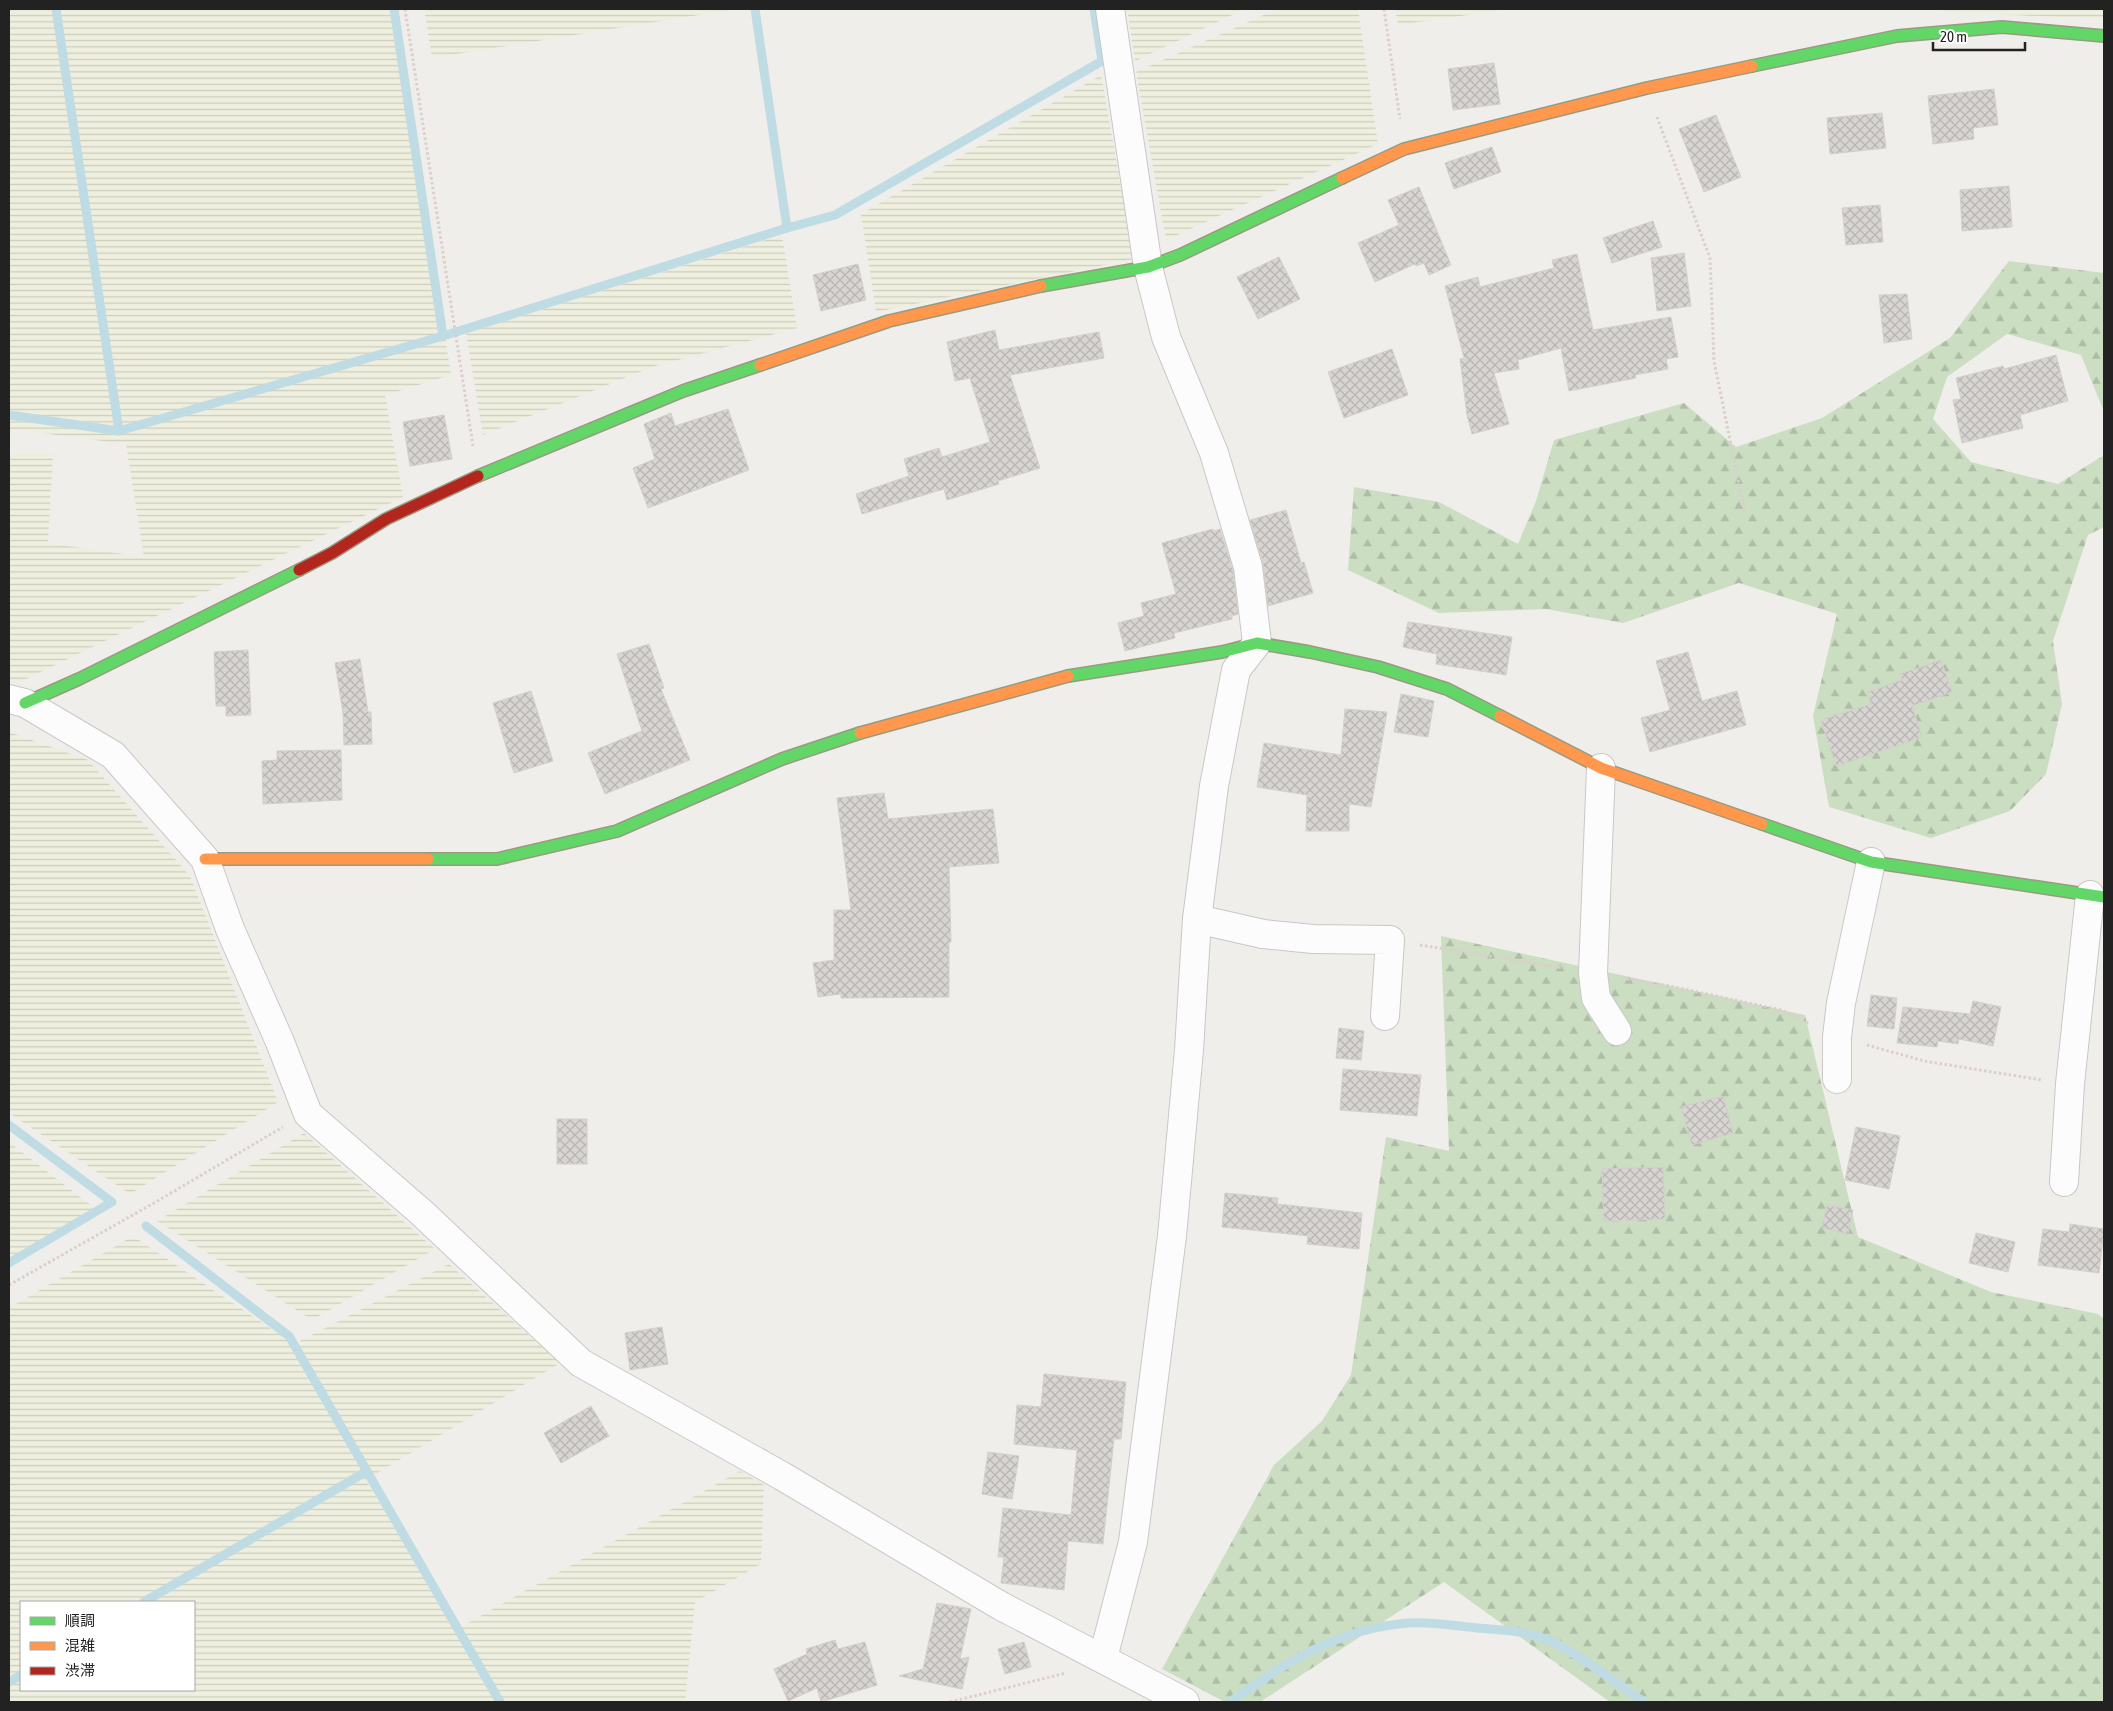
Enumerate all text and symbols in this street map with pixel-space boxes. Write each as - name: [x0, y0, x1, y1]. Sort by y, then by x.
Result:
- scale bar: [1933, 20, 2026, 52]
- text: 20 m: [1940, 28, 1967, 45]
- legend: [20, 1601, 195, 1691]
- text: 順調: [65, 1612, 95, 1629]
- text: 混雑: [65, 1637, 95, 1654]
- text: 渋滞: [65, 1662, 95, 1679]

